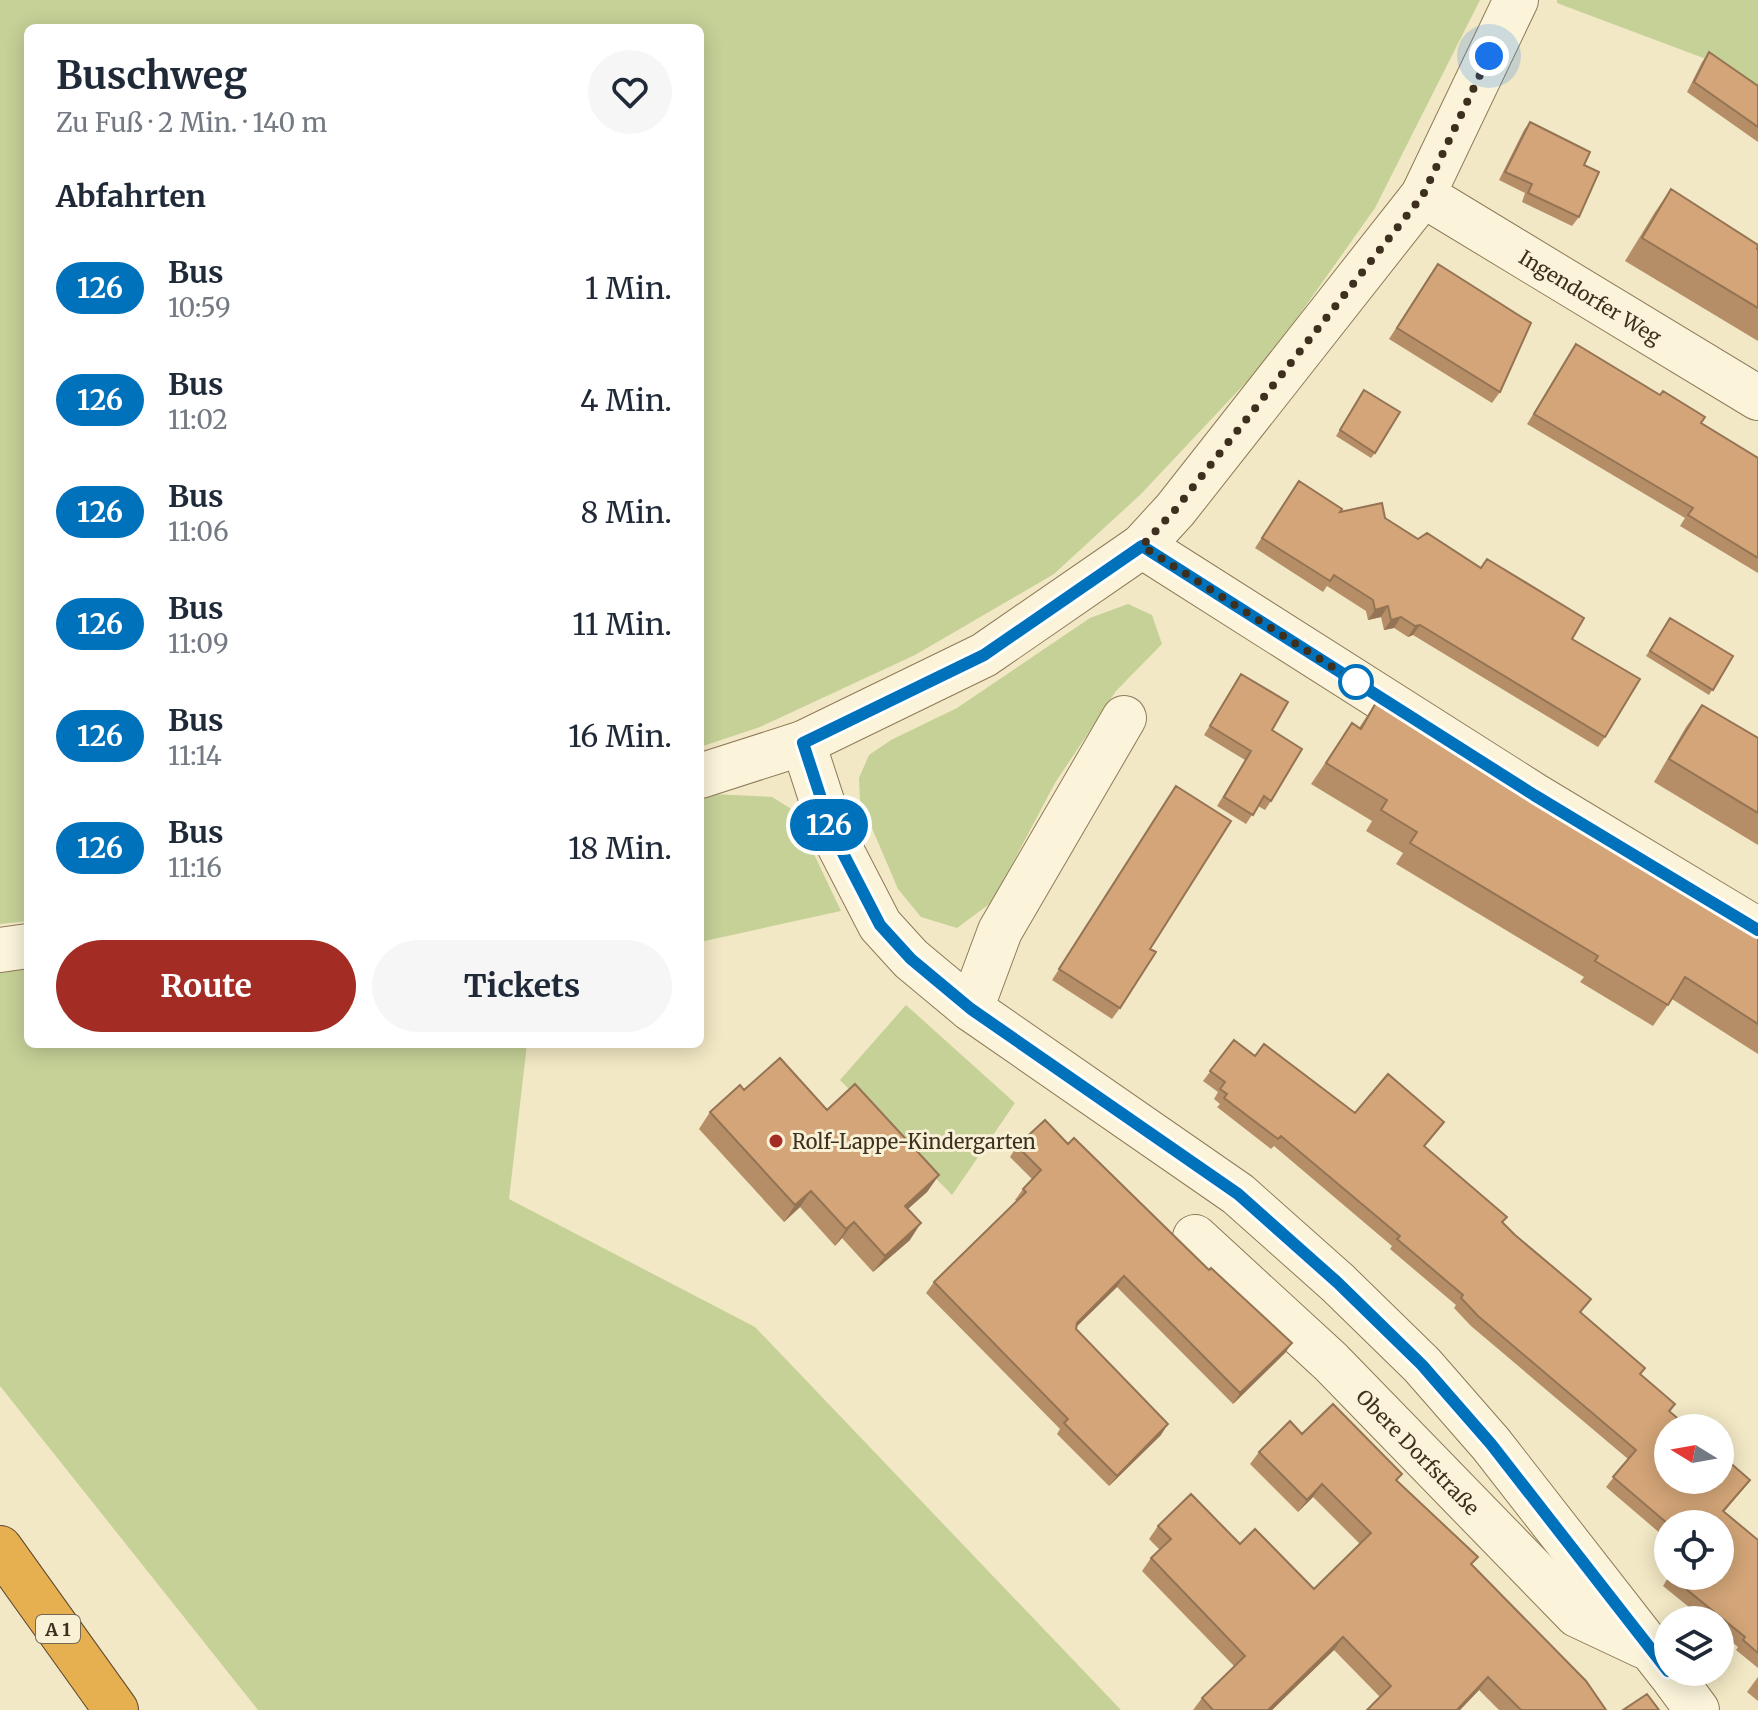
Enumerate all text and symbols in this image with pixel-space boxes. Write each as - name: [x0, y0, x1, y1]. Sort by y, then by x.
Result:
- your location: [1469, 36, 1509, 76]
- button: heart: [588, 50, 672, 134]
- text: Buschweg: [56, 52, 247, 99]
- text: Zu Fuß · 2 Min. · 140 m: [56, 106, 327, 139]
- text: Abfahrten: [56, 177, 206, 215]
- street label: Ingendorfer Weg: [1515, 244, 1666, 349]
- text: Bus: [168, 253, 224, 291]
- text: 1 Min.: [585, 269, 672, 307]
- text: 126: [77, 270, 123, 306]
- text: 10:59: [168, 291, 231, 324]
- text: Bus: [168, 365, 224, 403]
- text: 4 Min.: [580, 381, 672, 419]
- text: 126: [77, 382, 123, 418]
- text: 11:02: [168, 403, 228, 436]
- text: Bus: [168, 477, 224, 515]
- text: 8 Min.: [581, 493, 672, 531]
- text: 126: [77, 494, 123, 530]
- text: 11:06: [168, 515, 229, 548]
- text: Bus: [168, 589, 224, 627]
- text: 11 Min.: [572, 605, 672, 643]
- text: 126: [77, 606, 123, 642]
- text: 11:09: [168, 627, 229, 660]
- unlabelled marker: [1339, 665, 1373, 699]
- text: Bus: [168, 701, 224, 739]
- text: 16 Min.: [568, 717, 672, 755]
- text: 126: [77, 718, 123, 754]
- text: 11:14: [168, 739, 222, 772]
- line badge: 126: [783, 799, 875, 851]
- text: 126: [806, 807, 852, 843]
- text: Bus: [168, 813, 224, 851]
- text: 18 Min.: [568, 829, 672, 867]
- text: 126: [77, 830, 123, 866]
- text: 11:16: [168, 851, 222, 884]
- button: Route: [56, 940, 356, 1032]
- button: Tickets: [372, 940, 672, 1032]
- place label: Rolf-Lappe-Kindergarten: [792, 1129, 1036, 1154]
- marker: Rolf-Lappe-Kindergarten: [767, 1132, 785, 1150]
- street label: Obere Dorfstraße: [1352, 1384, 1485, 1520]
- north arrow: [1654, 1414, 1734, 1494]
- map controls: [1654, 1414, 1734, 1686]
- button: locate: [1654, 1510, 1734, 1590]
- button: layers: [1654, 1606, 1734, 1686]
- road number: A 1: [36, 1615, 80, 1643]

